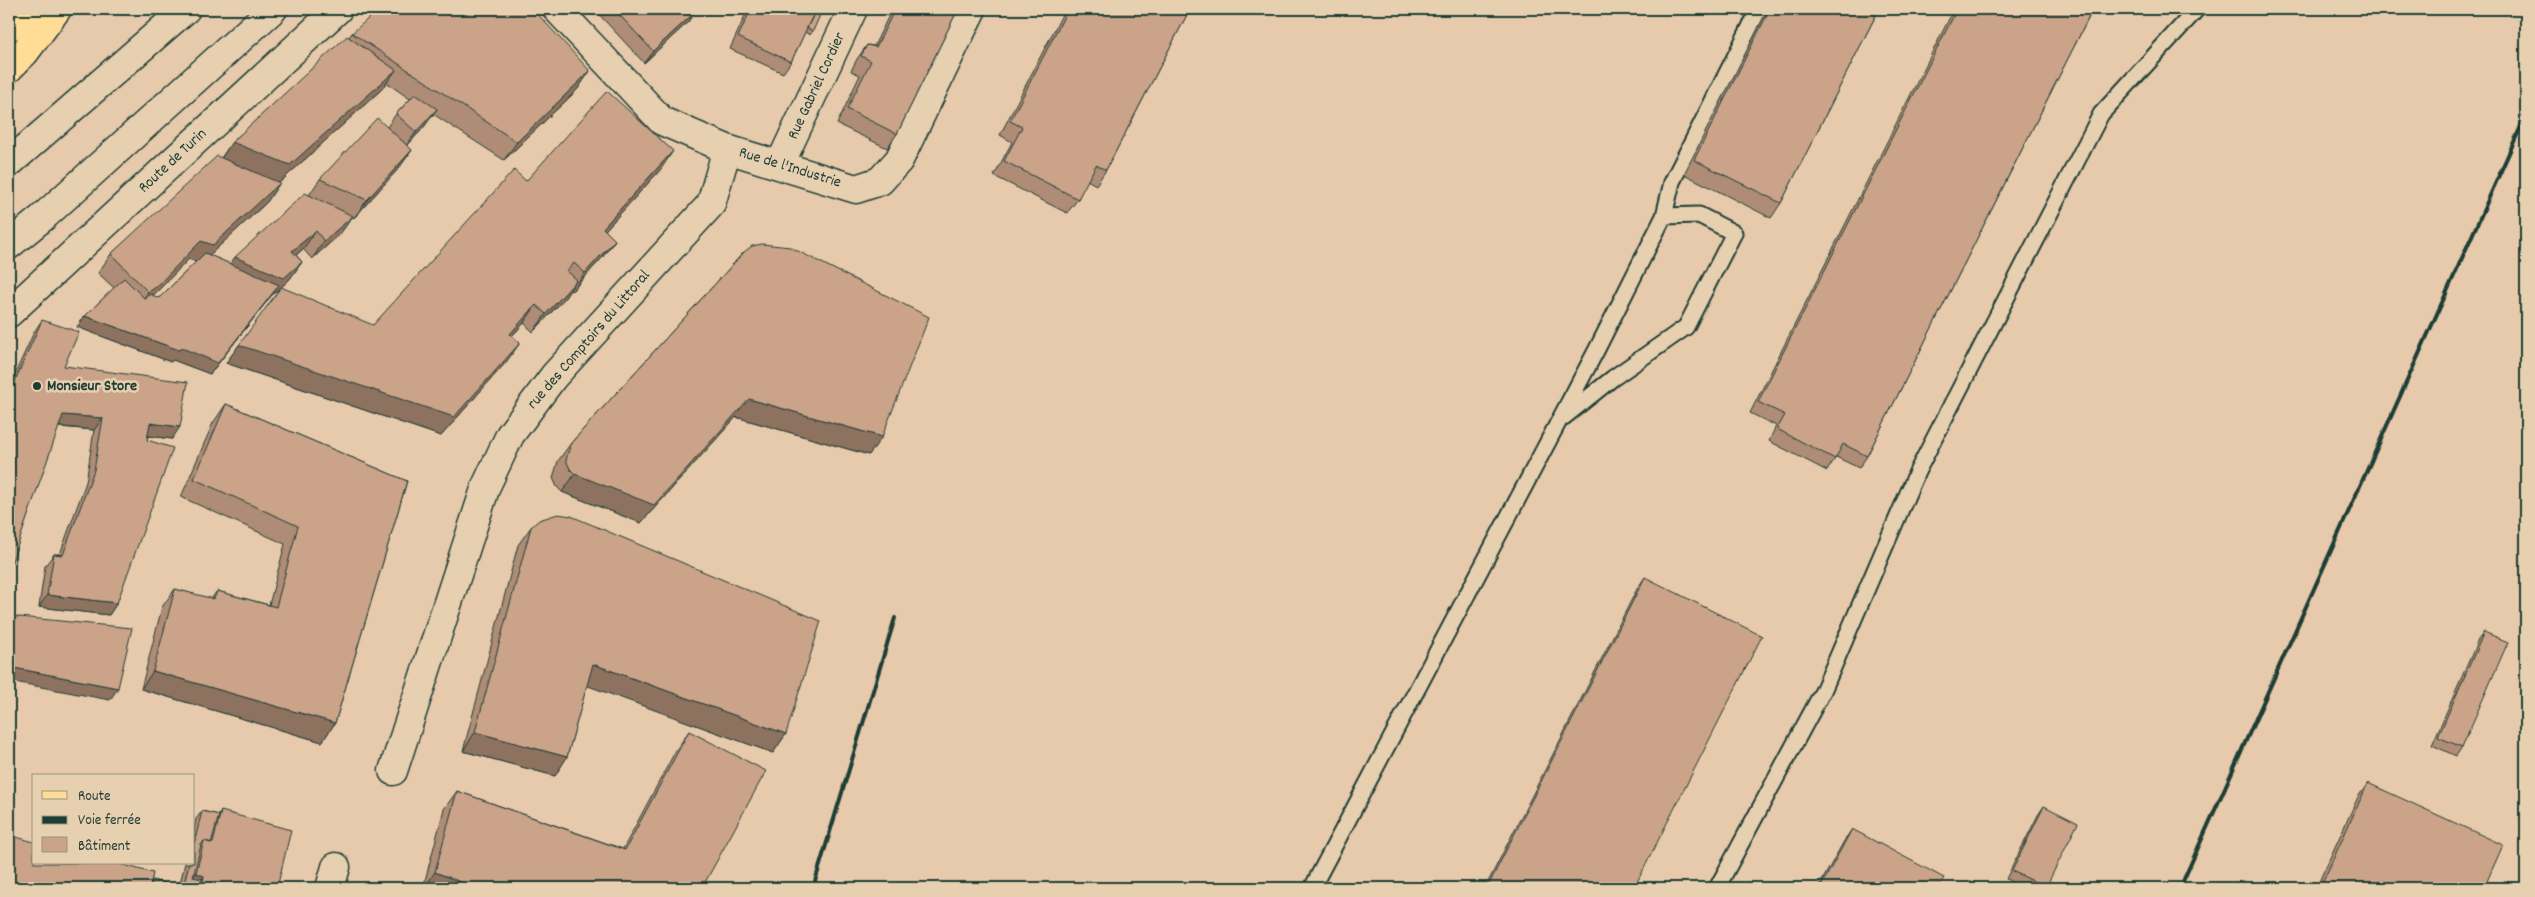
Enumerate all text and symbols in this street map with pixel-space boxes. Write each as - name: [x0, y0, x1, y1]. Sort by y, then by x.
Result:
- street label: Rue Gabriel Cordier: [782, 29, 852, 143]
- street label: Route de Turin: [134, 123, 212, 199]
- street label: Rue de l'Industrie: [736, 142, 844, 194]
- street label: rue des Comptoirs du Littoral: [522, 265, 656, 415]
- place label: Monsieur Store: [47, 375, 137, 398]
- marker: Monsieur Store: [31, 380, 43, 392]
- legend: [32, 774, 195, 864]
- text: Route: [78, 786, 111, 808]
- text: Voie ferrée: [78, 810, 141, 832]
- text: Bâtiment: [78, 836, 131, 858]

